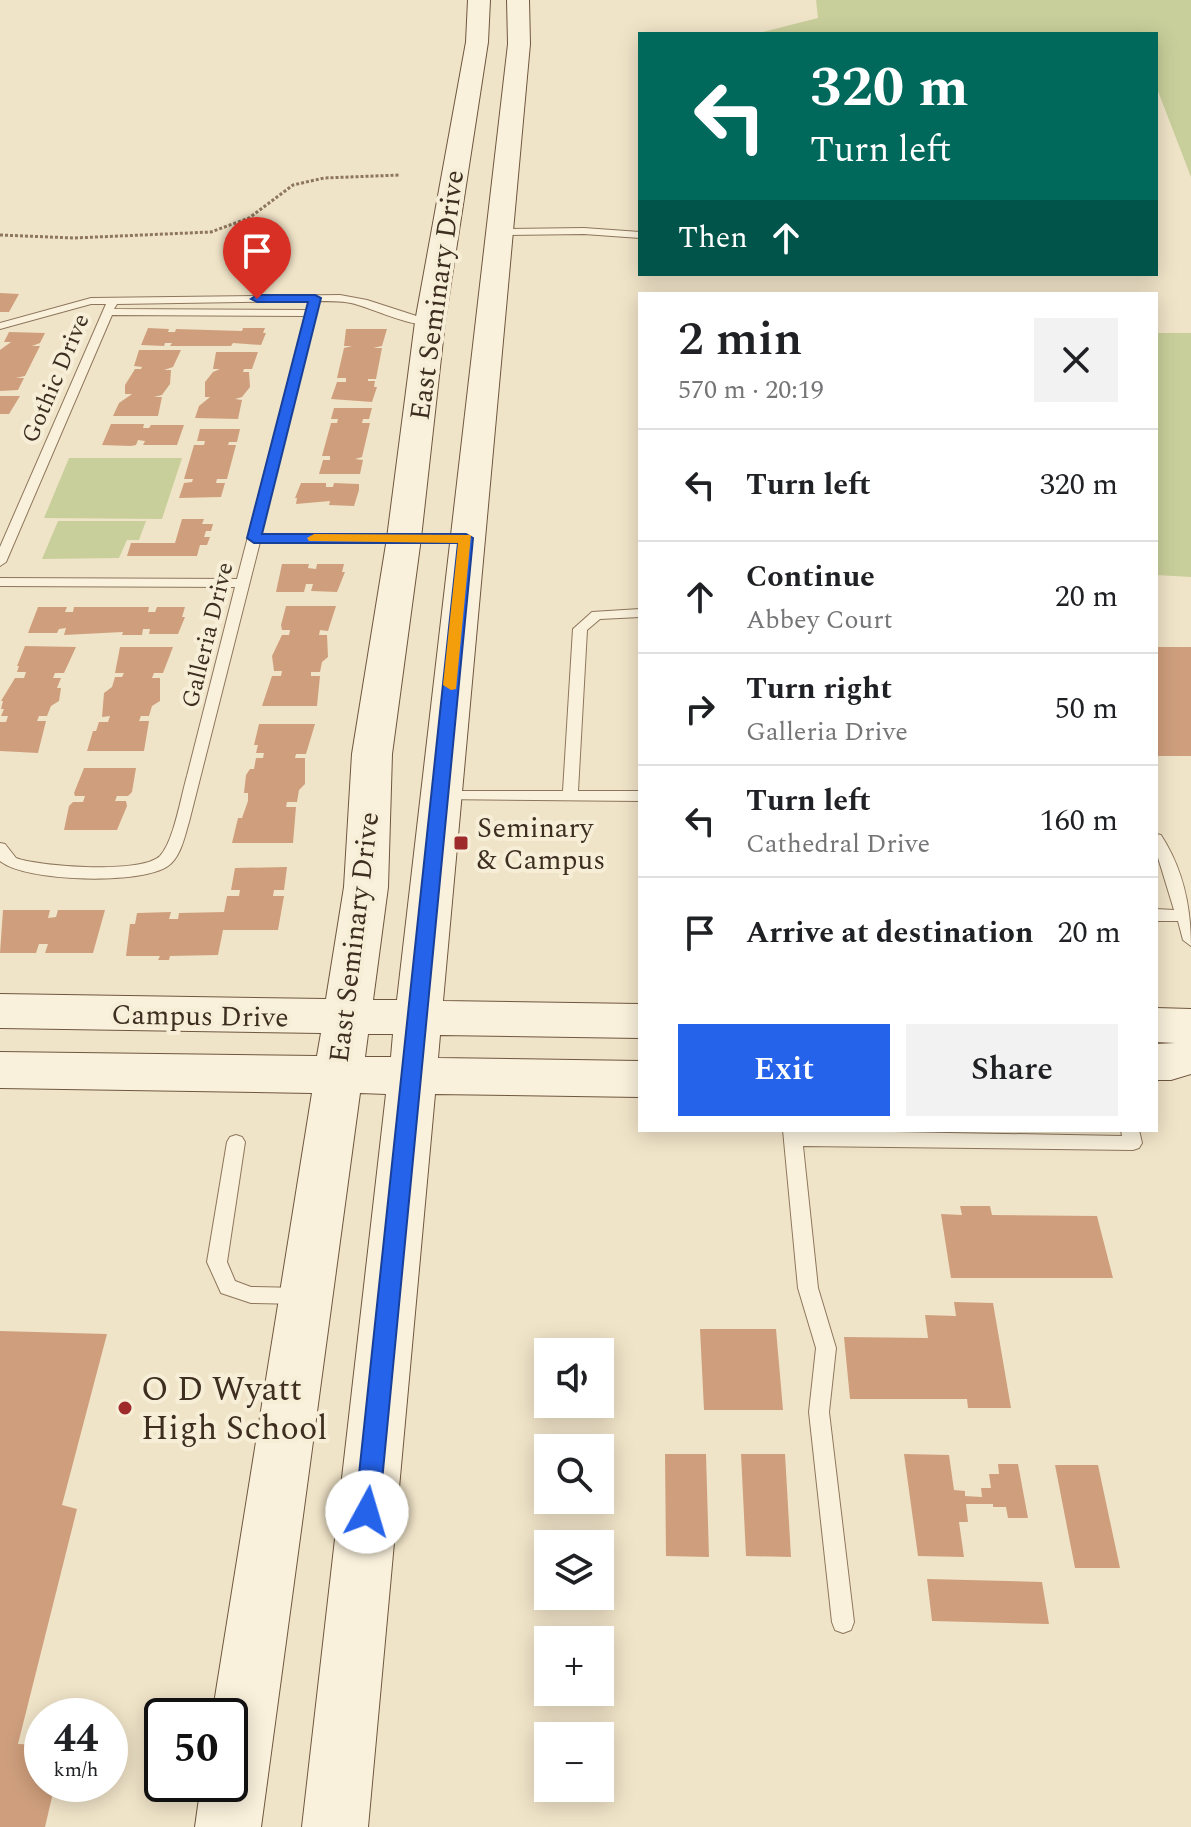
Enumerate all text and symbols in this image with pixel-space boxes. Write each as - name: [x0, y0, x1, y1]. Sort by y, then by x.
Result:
- text: 320 m: [810, 46, 969, 131]
- icon: left: [678, 64, 782, 168]
- text: Turn left: [810, 123, 951, 178]
- street label: East Seminary Drive: [399, 167, 476, 423]
- text: Then: [678, 215, 748, 261]
- icon: ahead: [764, 216, 808, 260]
- pin: [223, 217, 291, 299]
- icon: arrive: [235, 229, 279, 273]
- text: 2 min: [678, 303, 803, 376]
- street label: Gothic Drive: [12, 308, 99, 449]
- button: close: [1034, 318, 1118, 402]
- text: 570 m · 20:19: [678, 370, 824, 410]
- text: Turn left: [746, 462, 871, 508]
- text: 320 m: [1040, 462, 1118, 508]
- icon: left: [678, 463, 722, 507]
- text: Continue: [746, 554, 875, 600]
- street label: Galleria Drive: [172, 558, 243, 712]
- text: 20 m: [1055, 574, 1118, 620]
- icon: ahead: [678, 575, 722, 619]
- text: Abbey Court: [746, 600, 893, 640]
- text: Turn right: [746, 666, 892, 712]
- text: 50 m: [1055, 686, 1118, 732]
- icon: right: [678, 687, 722, 731]
- text: Galleria Drive: [746, 712, 908, 752]
- text: Turn left: [746, 778, 871, 824]
- text: 160 m: [1040, 798, 1118, 844]
- icon: left: [678, 799, 722, 843]
- place label: Seminary & Campus: [477, 807, 605, 882]
- street label: East Seminary Drive: [318, 809, 391, 1065]
- text: Cathedral Drive: [746, 824, 930, 864]
- marker: Seminary & Campus: [452, 834, 470, 852]
- text: Arrive at destination: [746, 910, 1033, 956]
- text: 20 m: [1057, 910, 1121, 956]
- icon: arrive: [678, 911, 722, 955]
- street label: Campus Drive: [111, 993, 289, 1040]
- button: Exit: [678, 1024, 890, 1116]
- button: Share: [906, 1024, 1118, 1116]
- map controls: [534, 1338, 614, 1802]
- button: sound: [534, 1338, 614, 1418]
- place label: O D Wyatt High School: [141, 1364, 327, 1455]
- marker: O D Wyatt High School: [116, 1399, 134, 1417]
- button: search: [534, 1434, 614, 1514]
- position arrow: [325, 1470, 409, 1554]
- button: layers: [534, 1530, 614, 1610]
- button: +: [534, 1626, 614, 1706]
- speed limit sign: 50: [144, 1698, 248, 1802]
- text: 44: [54, 1709, 98, 1770]
- button: −: [534, 1722, 614, 1802]
- text: km/h: [54, 1755, 99, 1785]

